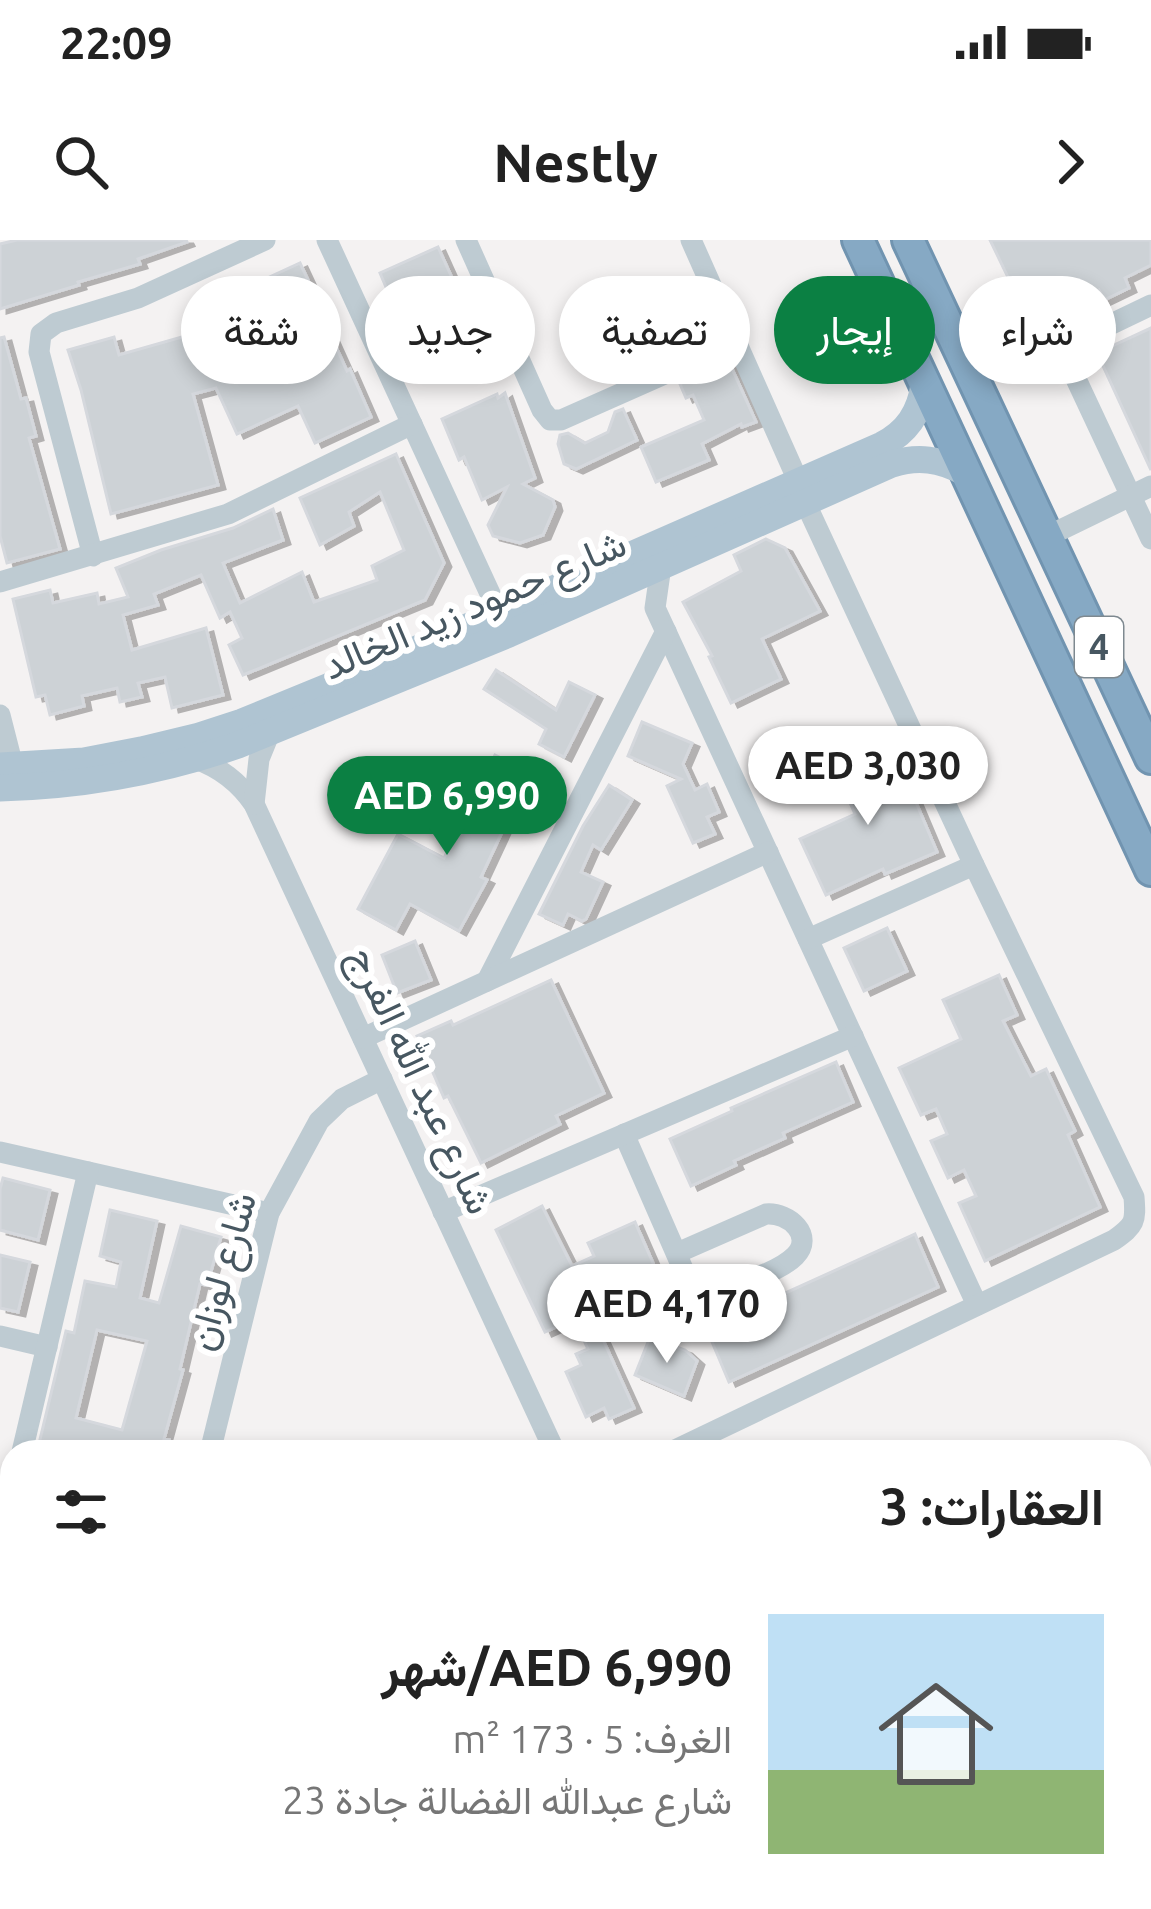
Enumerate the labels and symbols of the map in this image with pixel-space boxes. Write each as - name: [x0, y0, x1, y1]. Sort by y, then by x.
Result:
- street label: شارع حمود زيد الخالد: [316, 520, 634, 692]
- road number: 4: [1075, 617, 1123, 677]
- pin: AED 3,030: [731, 726, 1005, 828]
- pin: AED 6,990: [310, 756, 584, 858]
- street label: شارع عبد الله الفرج: [336, 939, 503, 1223]
- street label: شارع لوزان: [178, 1187, 269, 1356]
- pin: AED 4,170: [530, 1264, 804, 1366]

